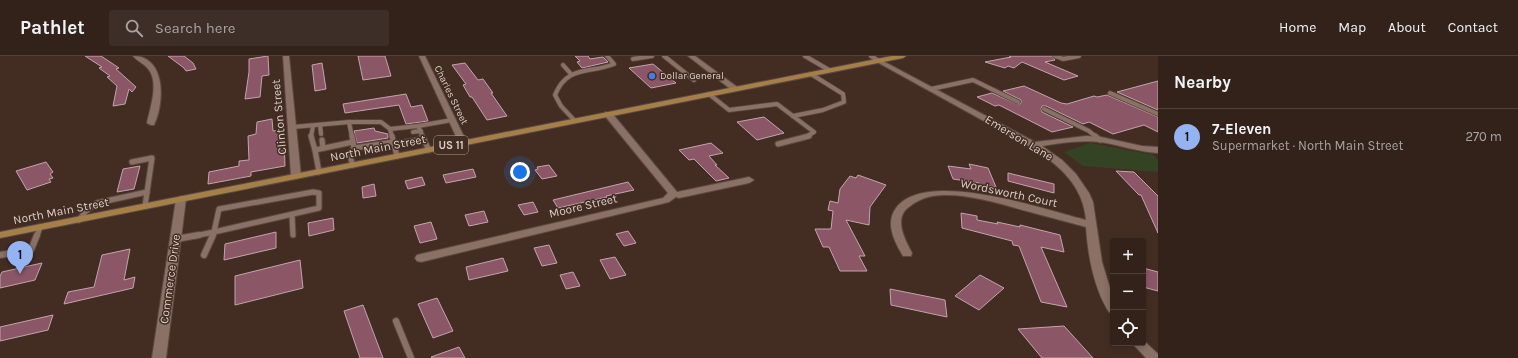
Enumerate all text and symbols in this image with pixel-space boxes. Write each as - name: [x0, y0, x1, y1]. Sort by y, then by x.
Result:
- search box: [109, 10, 389, 46]
- text: Pathlet: [20, 17, 85, 39]
- icon: search: [123, 17, 145, 39]
- text: Search here: [155, 19, 236, 37]
- text: Home: [1279, 19, 1316, 36]
- text: Map: [1338, 19, 1366, 36]
- text: About: [1388, 19, 1426, 36]
- text: Contact: [1448, 19, 1498, 36]
- street label: Charles Street: [432, 63, 471, 127]
- place label: Dollar General: [660, 70, 724, 82]
- marker: Dollar General: [647, 71, 657, 81]
- text: Nearby: [1174, 72, 1231, 92]
- street label: Clinton Street: [269, 78, 289, 155]
- street label: Emerson Lane: [982, 112, 1056, 164]
- text: 7-Eleven: [1212, 120, 1271, 138]
- text: 1: [1185, 129, 1189, 144]
- text: 270 m: [1465, 129, 1502, 144]
- street label: North Main Street: [329, 132, 427, 164]
- road number: US 11: [434, 136, 468, 154]
- text: Supermarket · North Main Street: [1212, 138, 1403, 153]
- your location: [510, 162, 530, 182]
- street label: Wordsworth Court: [959, 176, 1059, 210]
- street label: Moore Street: [548, 191, 619, 221]
- street label: North Main Street: [12, 195, 110, 227]
- street label: Commerce Drive: [157, 233, 183, 325]
- map controls: [1110, 238, 1146, 346]
- button: +: [1110, 238, 1146, 274]
- pin: 1: [7, 241, 33, 274]
- button: −: [1110, 274, 1146, 310]
- button: locate: [1110, 310, 1146, 346]

